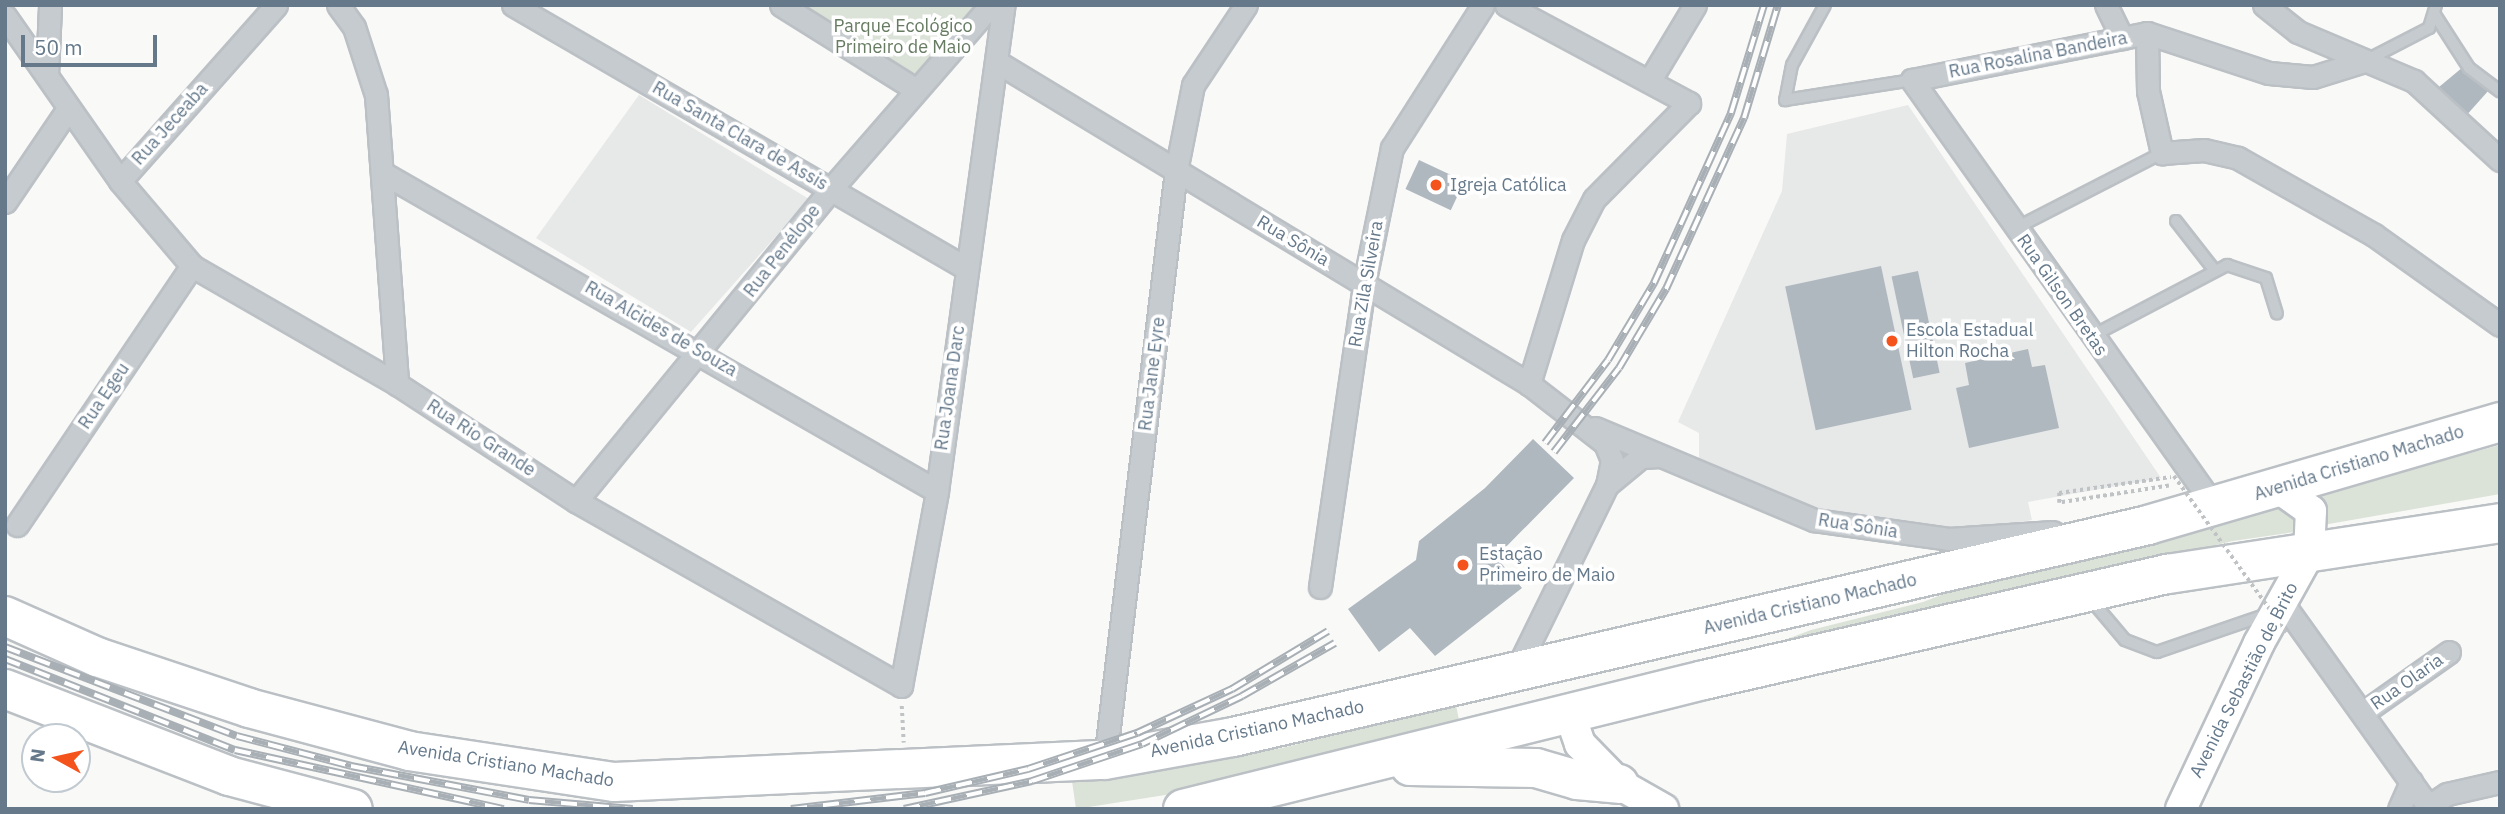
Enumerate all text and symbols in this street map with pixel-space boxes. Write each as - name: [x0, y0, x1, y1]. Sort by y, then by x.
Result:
- park label: Parque Ecológico Primeiro de Maio: [834, 16, 972, 58]
- scale bar: [24, 21, 161, 65]
- street label: Rua Rosalina Bandeira: [1947, 27, 2129, 83]
- text: 50 m: [34, 33, 83, 61]
- street label: Rua Santa Clara de Assis: [648, 77, 832, 195]
- street label: Rua Jeceaba: [127, 78, 213, 170]
- place label: Igreja Católica: [1450, 174, 1567, 196]
- marker: Igreja Católica: [1428, 177, 1444, 193]
- street label: Rua Penélope: [739, 200, 825, 302]
- street label: Rua Sônia: [1253, 211, 1333, 271]
- street label: Rua Zila Silveira: [1344, 219, 1388, 349]
- street label: Rua Gilson Bretas: [2012, 230, 2112, 360]
- street label: Rua Alcides de Souza: [581, 277, 741, 381]
- street label: Rua Jane Eyre: [1134, 316, 1170, 432]
- place label: Escola Estadual Hilton Rocha: [1906, 320, 2033, 362]
- street label: Rua Joana Darc: [931, 324, 969, 452]
- marker: Escola Estadual Hilton Rocha: [1884, 333, 1900, 349]
- street label: Rua Egeu: [74, 359, 134, 433]
- street label: Rua Rio Grande: [423, 395, 539, 481]
- street label: Avenida Cristiano Machado: [2251, 421, 2467, 505]
- street label: Rua Sônia: [1817, 509, 1899, 543]
- place label: Estação Primeiro de Maio: [1479, 544, 1615, 586]
- marker: Estação Primeiro de Maio: [1453, 555, 1473, 575]
- street label: Avenida Cristiano Machado: [1701, 569, 1919, 639]
- street label: Avenida Sebastião de Brito: [2185, 579, 2303, 781]
- street label: Rua Olaria: [2367, 649, 2447, 715]
- street label: Avenida Cristiano Machado: [1148, 696, 1366, 762]
- north arrow: [21, 723, 91, 793]
- street label: Avenida Cristiano Machado: [396, 736, 616, 792]
- text: N: [24, 747, 50, 764]

